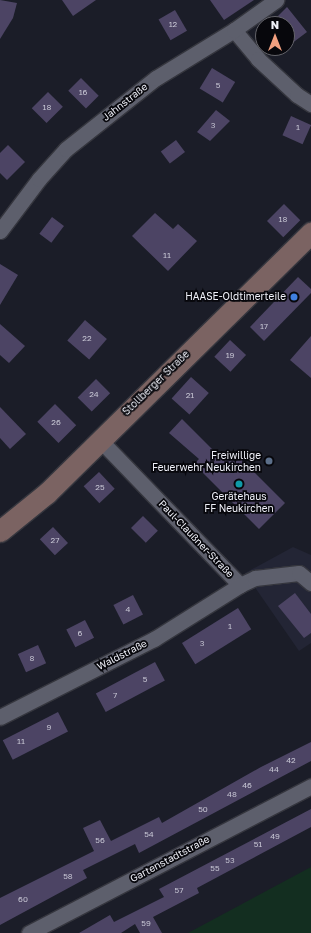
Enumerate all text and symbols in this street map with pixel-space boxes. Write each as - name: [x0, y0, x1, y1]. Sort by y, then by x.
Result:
- north arrow: [255, 16, 295, 56]
- text: N: [271, 18, 279, 31]
- house number: 12: [169, 20, 177, 30]
- street label: Jahnstraße: [100, 81, 150, 123]
- house number: 5: [216, 81, 220, 91]
- house number: 16: [79, 88, 87, 98]
- house number: 18: [43, 103, 51, 113]
- house number: 3: [211, 121, 215, 131]
- house number: 1: [296, 123, 300, 133]
- house number: 18: [279, 215, 287, 225]
- house number: 11: [163, 251, 171, 261]
- place label: HAASE-Oldtimerteile: [185, 291, 286, 303]
- marker: HAASE-Oldtimerteile: [289, 292, 299, 302]
- house number: 17: [260, 322, 268, 332]
- house number: 22: [82, 334, 92, 344]
- street label: Stollberger Straße: [120, 348, 192, 418]
- house number: 19: [226, 351, 234, 361]
- house number: 24: [89, 390, 99, 400]
- house number: 21: [186, 391, 194, 401]
- house number: 26: [51, 418, 61, 428]
- place label: Freiwillige Feuerwehr Neukirchen: [152, 449, 261, 472]
- marker: Freiwillige Feuerwehr Neukirchen: [264, 456, 274, 466]
- marker: Gerätehaus FF Neukirchen: [234, 479, 244, 489]
- house number: 25: [95, 483, 105, 493]
- place label: Gerätehaus FF Neukirchen: [204, 490, 274, 514]
- street label: Paul-Claußner-Straße: [156, 498, 236, 580]
- house number: 27: [51, 536, 59, 546]
- house number: 4: [126, 605, 130, 615]
- house number: 1: [228, 622, 232, 632]
- house number: 6: [78, 629, 82, 639]
- street label: Waldstraße: [95, 637, 149, 673]
- house number: 3: [200, 639, 204, 649]
- house number: 8: [30, 654, 34, 664]
- house number: 5: [143, 675, 147, 685]
- house number: 7: [113, 691, 117, 701]
- house number: 9: [47, 723, 51, 733]
- house number: 11: [17, 737, 25, 747]
- house number: 42: [286, 756, 296, 766]
- house number: 44: [269, 765, 279, 775]
- house number: 46: [242, 781, 252, 791]
- house number: 48: [227, 790, 237, 800]
- house number: 50: [198, 805, 208, 815]
- house number: 54: [144, 830, 154, 840]
- house number: 49: [270, 832, 280, 842]
- street label: Gartenstadtstraße: [128, 833, 212, 885]
- house number: 56: [95, 836, 105, 846]
- house number: 51: [254, 840, 262, 850]
- house number: 53: [225, 856, 235, 866]
- house number: 55: [210, 864, 220, 874]
- house number: 58: [63, 872, 73, 882]
- house number: 57: [175, 886, 183, 896]
- house number: 60: [18, 895, 28, 905]
- house number: 59: [141, 919, 151, 929]

